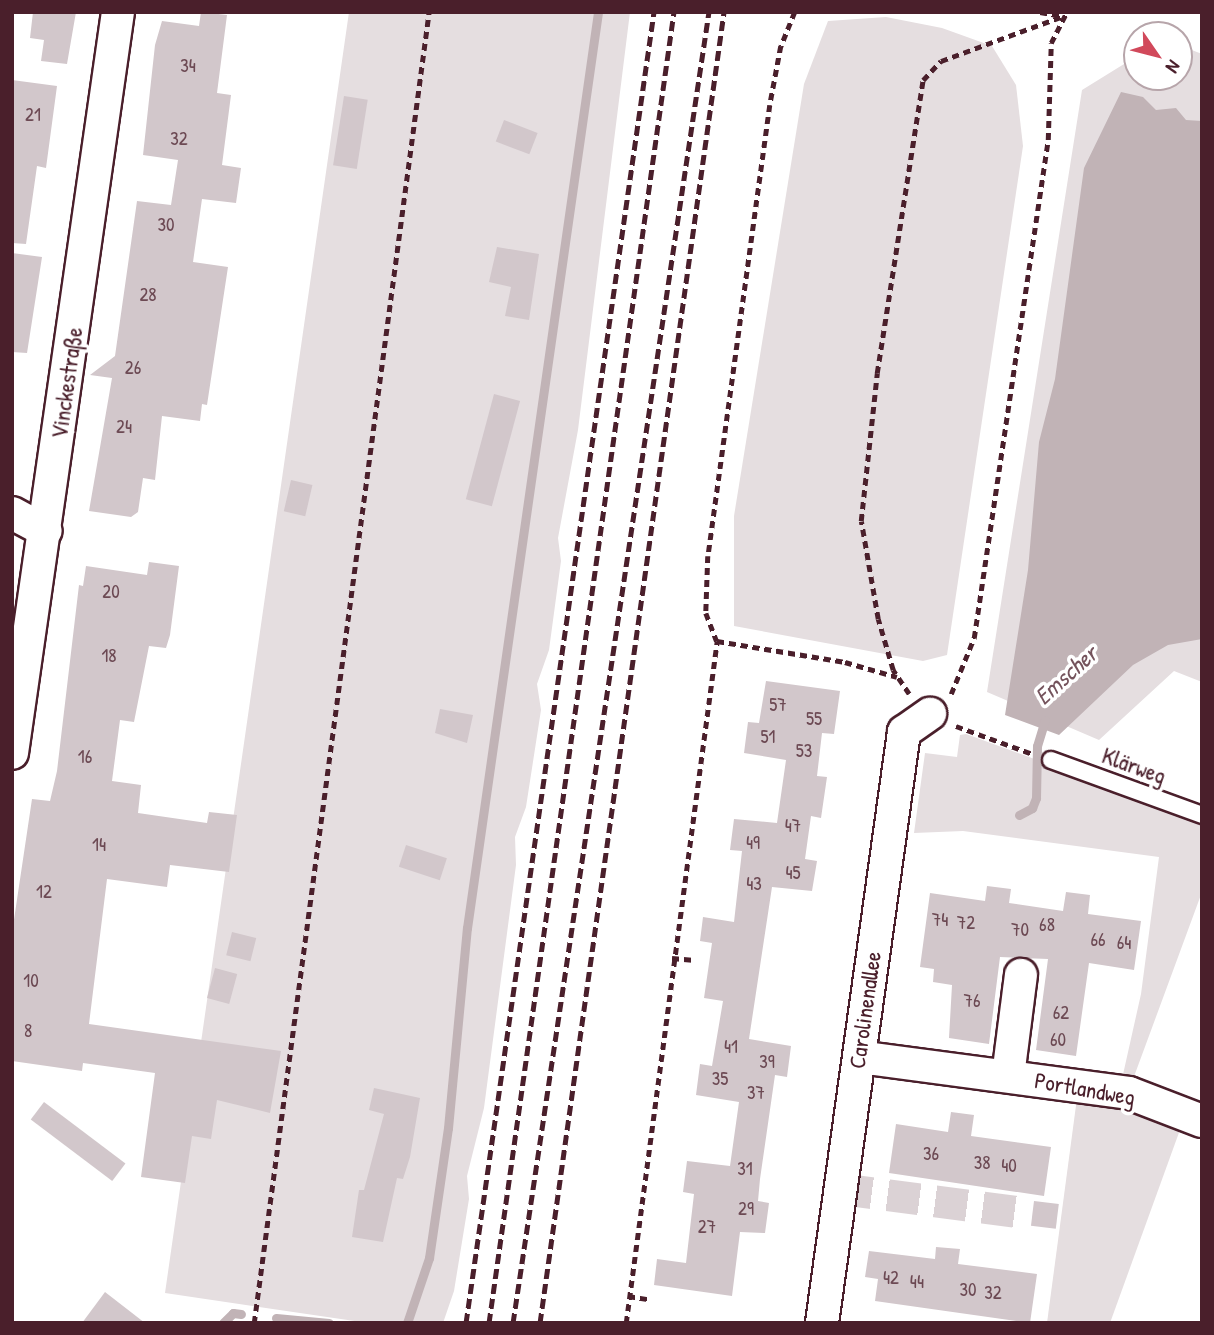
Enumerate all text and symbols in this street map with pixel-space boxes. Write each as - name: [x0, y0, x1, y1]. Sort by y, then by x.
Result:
- north arrow: [1123, 21, 1193, 91]
- house number: 34: [180, 55, 196, 77]
- text: N: [1160, 55, 1187, 78]
- house number: 21: [25, 104, 41, 126]
- house number: 32: [170, 128, 188, 150]
- house number: 30: [157, 214, 175, 236]
- house number: 28: [139, 284, 157, 306]
- street label: Vinckestraße: [46, 326, 88, 440]
- house number: 26: [125, 357, 141, 379]
- house number: 24: [116, 416, 132, 438]
- house number: 20: [102, 581, 120, 603]
- water label: Emscher: [1029, 639, 1103, 711]
- house number: 18: [101, 645, 117, 667]
- house number: 57: [769, 694, 787, 716]
- house number: 55: [806, 708, 822, 730]
- house number: 51: [761, 726, 775, 748]
- house number: 53: [796, 740, 812, 762]
- street label: Klärweg: [1098, 742, 1170, 790]
- house number: 16: [78, 746, 92, 768]
- house number: 47: [785, 815, 801, 837]
- house number: 49: [746, 832, 760, 854]
- house number: 14: [92, 834, 106, 856]
- house number: 45: [785, 862, 801, 884]
- house number: 43: [746, 873, 762, 895]
- house number: 12: [36, 881, 52, 903]
- house number: 74: [932, 909, 948, 931]
- house number: 72: [957, 912, 975, 934]
- house number: 68: [1039, 914, 1055, 936]
- house number: 70: [1011, 919, 1029, 941]
- house number: 66: [1090, 929, 1106, 951]
- house number: 64: [1117, 932, 1131, 954]
- street label: Carolinenallee: [843, 950, 887, 1070]
- house number: 10: [23, 970, 39, 992]
- house number: 76: [964, 990, 980, 1012]
- house number: 62: [1053, 1002, 1069, 1024]
- house number: 8: [24, 1020, 32, 1042]
- house number: 60: [1050, 1029, 1066, 1051]
- house number: 41: [724, 1036, 738, 1058]
- house number: 39: [759, 1051, 775, 1073]
- street label: Portlandweg: [1033, 1067, 1137, 1111]
- house number: 35: [712, 1068, 728, 1090]
- house number: 37: [747, 1082, 765, 1104]
- house number: 36: [923, 1143, 939, 1165]
- house number: 38: [974, 1152, 990, 1174]
- house number: 40: [1001, 1155, 1017, 1177]
- house number: 31: [737, 1158, 753, 1180]
- house number: 29: [738, 1198, 754, 1220]
- house number: 27: [698, 1216, 716, 1238]
- house number: 42: [883, 1267, 899, 1289]
- house number: 44: [910, 1271, 924, 1293]
- house number: 30: [959, 1279, 977, 1301]
- house number: 32: [984, 1282, 1002, 1304]

